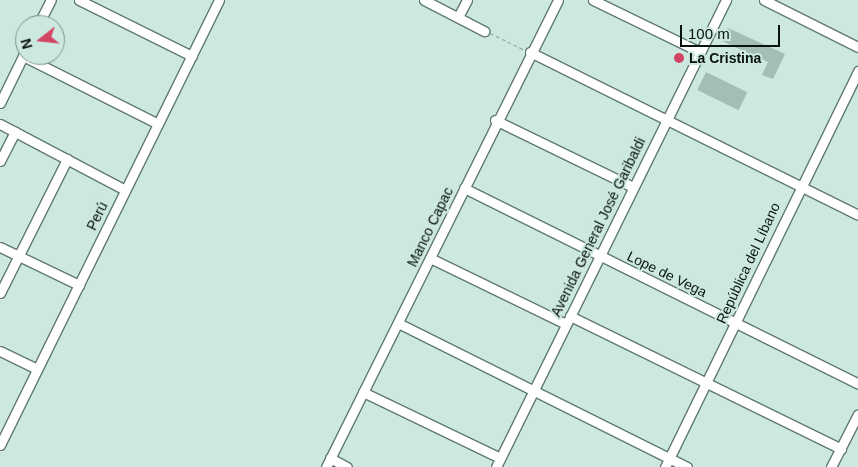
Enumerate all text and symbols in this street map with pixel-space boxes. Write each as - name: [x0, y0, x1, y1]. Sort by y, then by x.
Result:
- north arrow: [15, 15, 65, 65]
- scale bar: [683, 15, 783, 47]
- text: 100 m: [688, 25, 730, 42]
- text: N: [17, 37, 36, 51]
- place label: La Cristina: [689, 50, 761, 66]
- marker: La Cristina: [673, 52, 685, 64]
- street label: Avenida General José Garibaldi: [547, 135, 649, 319]
- street label: Manco Capac: [404, 184, 456, 270]
- street label: Perú: [83, 199, 111, 233]
- street label: República del Líbano: [713, 200, 783, 326]
- street label: Lope de Vega: [624, 248, 710, 300]

